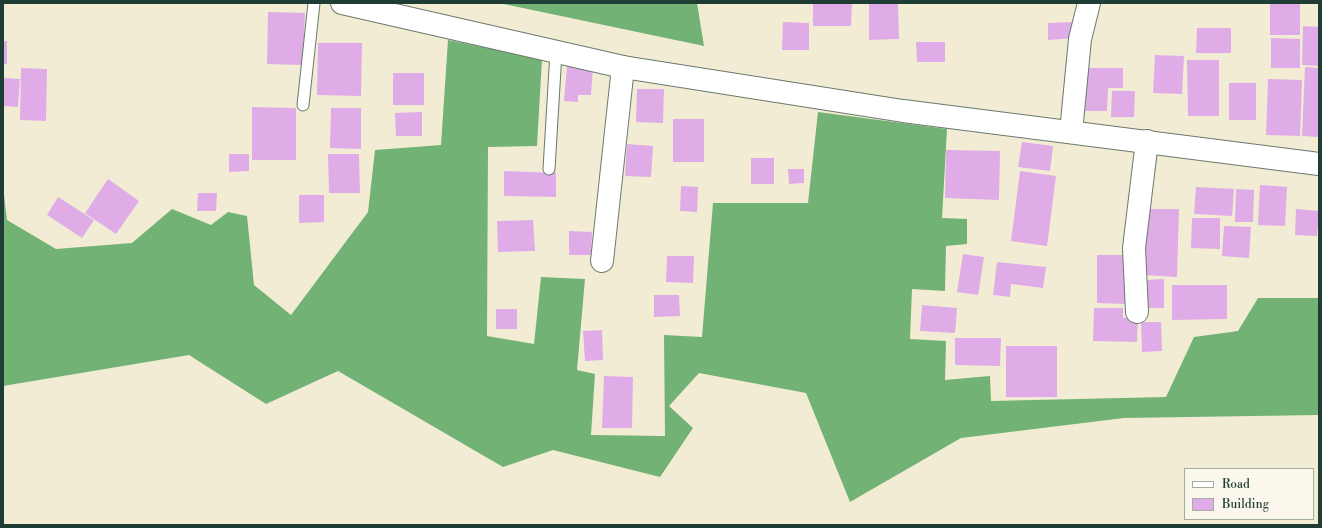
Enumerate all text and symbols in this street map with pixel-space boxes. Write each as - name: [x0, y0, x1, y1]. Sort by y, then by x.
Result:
- legend: [1184, 468, 1314, 520]
- text: Road: [1222, 477, 1250, 492]
- text: Building: [1222, 497, 1269, 512]

